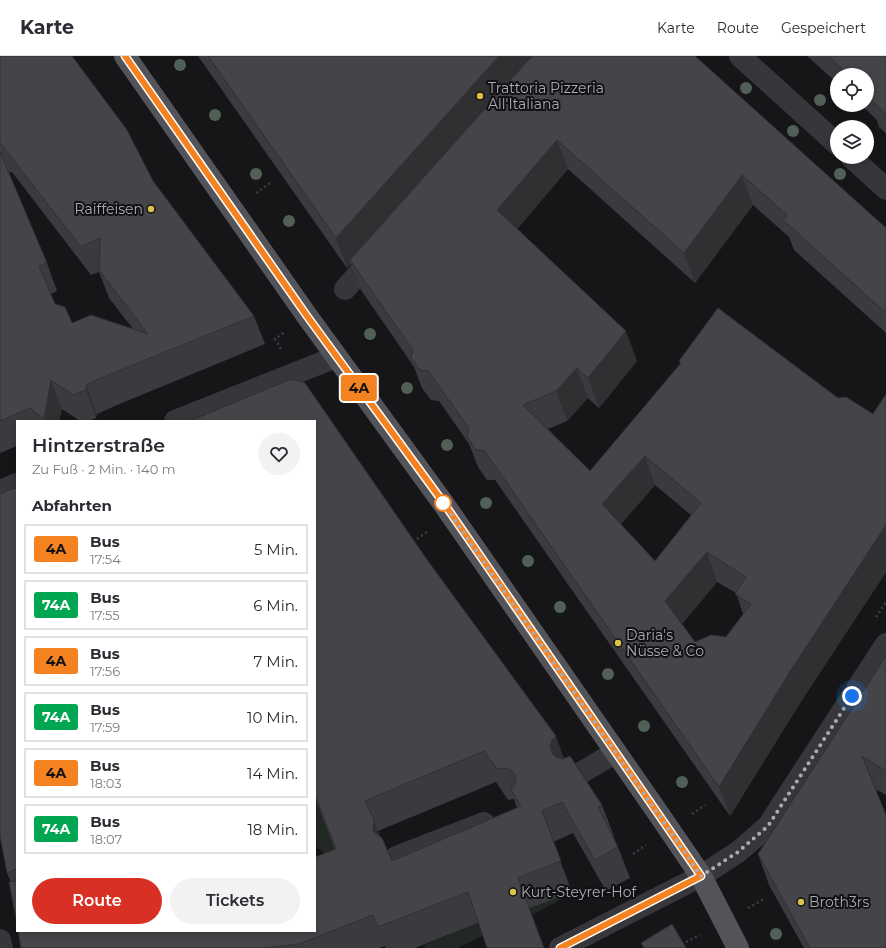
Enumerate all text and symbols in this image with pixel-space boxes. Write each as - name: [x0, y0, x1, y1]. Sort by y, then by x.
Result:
- text: Karte: [20, 16, 74, 39]
- text: Karte: [657, 19, 695, 37]
- text: Route: [717, 19, 759, 37]
- text: Gespeichert: [781, 19, 866, 37]
- map controls: [830, 68, 874, 164]
- button: locate: [830, 68, 874, 112]
- place label: Trattoria Pizzeria All'Italiana: [488, 79, 604, 113]
- marker: Trattoria Pizzeria All'Italiana: [475, 91, 485, 101]
- button: layers: [830, 120, 874, 164]
- place label: Raiffeisen: [75, 200, 143, 218]
- marker: Raiffeisen: [146, 204, 156, 214]
- line badge: 4A: [341, 375, 377, 401]
- text: 4A: [349, 379, 369, 397]
- button: heart: [258, 433, 300, 475]
- text: Hintzerstraße: [32, 434, 165, 457]
- text: Zu Fuß · 2 Min. · 140 m: [32, 461, 175, 477]
- unlabelled marker: [434, 494, 452, 512]
- text: Abfahrten: [32, 496, 112, 515]
- text: Bus: [90, 532, 120, 551]
- text: 4A: [46, 540, 66, 558]
- text: 5 Min.: [254, 540, 298, 559]
- text: 17:54: [90, 551, 121, 567]
- text: Bus: [90, 588, 120, 607]
- text: 74A: [42, 596, 70, 614]
- text: 6 Min.: [253, 596, 298, 615]
- text: 17:55: [90, 607, 120, 623]
- place label: Daria's Nüsse & Co: [626, 626, 704, 660]
- marker: Daria's Nüsse & Co: [613, 638, 623, 648]
- text: Bus: [90, 644, 120, 663]
- text: 4A: [46, 652, 66, 670]
- text: 7 Min.: [254, 652, 298, 671]
- text: 17:56: [90, 663, 120, 679]
- your location: [842, 686, 862, 706]
- text: Bus: [90, 700, 120, 719]
- text: 74A: [42, 708, 70, 726]
- text: 10 Min.: [247, 708, 298, 727]
- text: 17:59: [90, 719, 120, 735]
- text: Bus: [90, 756, 120, 775]
- text: 4A: [46, 764, 66, 782]
- text: 14 Min.: [247, 764, 298, 783]
- text: 18:03: [90, 775, 122, 791]
- text: Bus: [90, 812, 120, 831]
- text: 74A: [42, 820, 70, 838]
- text: 18 Min.: [247, 820, 298, 839]
- text: 18:07: [90, 831, 122, 847]
- button: Route: [32, 878, 162, 924]
- button: Tickets: [170, 878, 300, 924]
- place label: Kurt-Steyrer-Hof: [521, 883, 637, 901]
- marker: Kurt-Steyrer-Hof: [508, 887, 518, 897]
- place label: Broth3rs: [809, 893, 869, 911]
- marker: Broth3rs: [796, 897, 806, 907]

